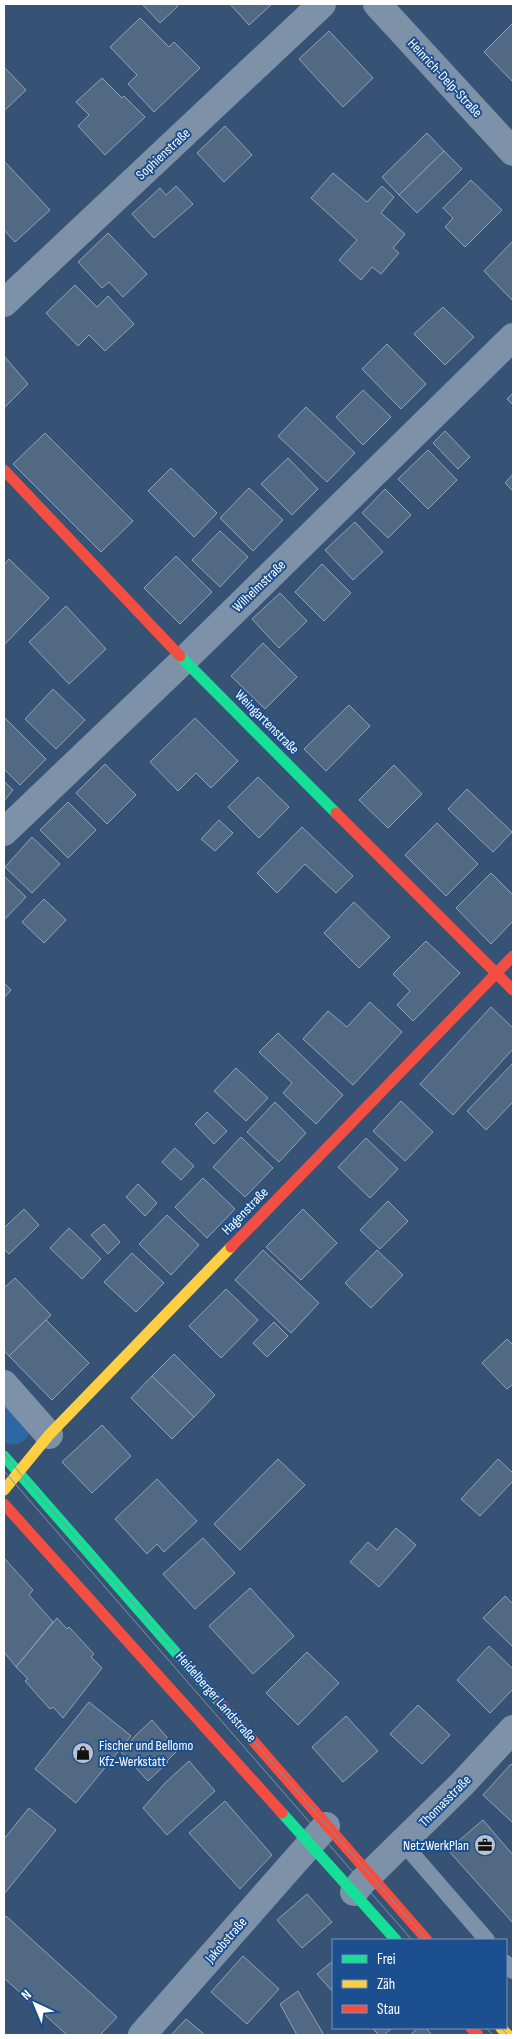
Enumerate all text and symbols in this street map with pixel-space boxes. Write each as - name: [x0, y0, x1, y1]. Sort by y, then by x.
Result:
- street label: Heinrich-Delp-Straße: [404, 35, 486, 121]
- street label: Sophienstraße: [132, 125, 194, 183]
- street label: Wilhelmstraße: [229, 556, 289, 616]
- street label: Weingartenstraße: [231, 686, 303, 758]
- street label: Hagenstraße: [218, 1184, 272, 1238]
- street label: Heidelberger Landstraße: [172, 1648, 260, 1746]
- place label: Fischer und Bellomo Kfz-Werkstatt: [99, 1737, 193, 1770]
- shop icon: Fischer und Bellomo Kfz-Werkstatt: [71, 1741, 95, 1765]
- street label: Thomasstraße: [415, 1771, 475, 1831]
- office icon: NetzWerkPlan: [473, 1833, 497, 1857]
- place label: NetzWerkPlan: [403, 1837, 469, 1854]
- street label: Jakobstraße: [201, 1914, 250, 1967]
- legend: [332, 1939, 507, 2029]
- text: Frei: [377, 1950, 396, 1969]
- text: Zäh: [377, 1975, 395, 1994]
- north arrow: [10, 1979, 60, 2029]
- text: N: [18, 1986, 35, 2004]
- text: Stau: [377, 2000, 400, 2019]

